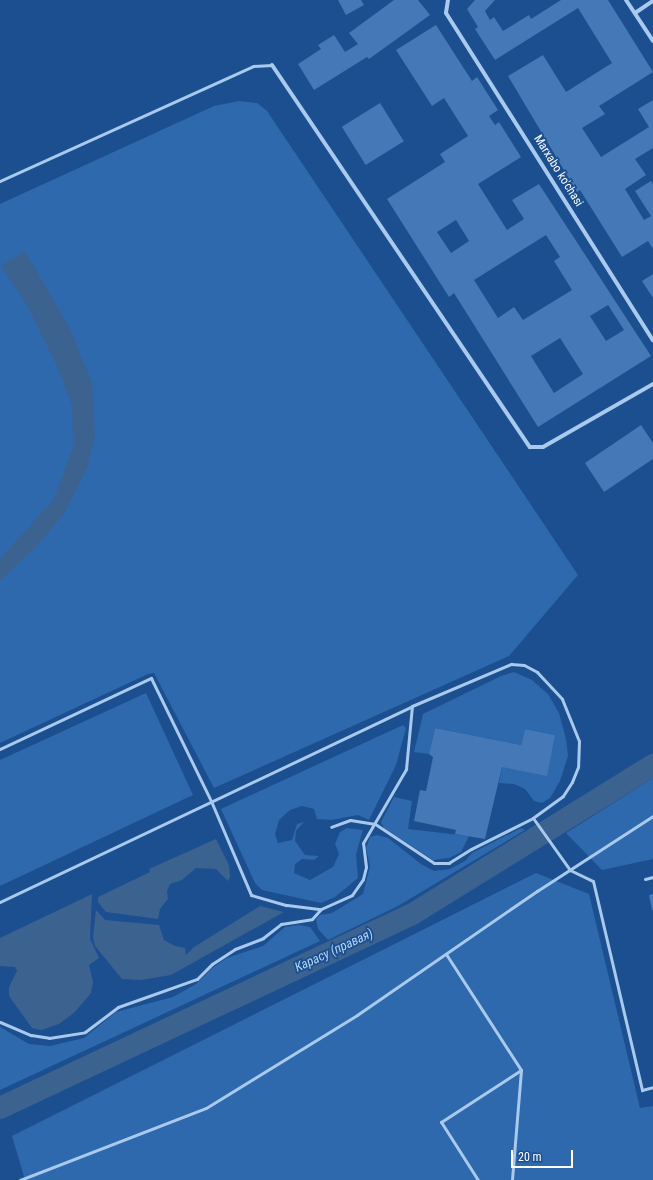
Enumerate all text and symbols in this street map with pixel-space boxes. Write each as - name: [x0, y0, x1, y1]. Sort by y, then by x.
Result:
- street label: Marxabo ko'chasi: [530, 132, 586, 210]
- water label: Карасу (правая): [292, 926, 376, 976]
- scale bar: [513, 1142, 575, 1168]
- text: 20 m: [518, 1150, 542, 1164]

